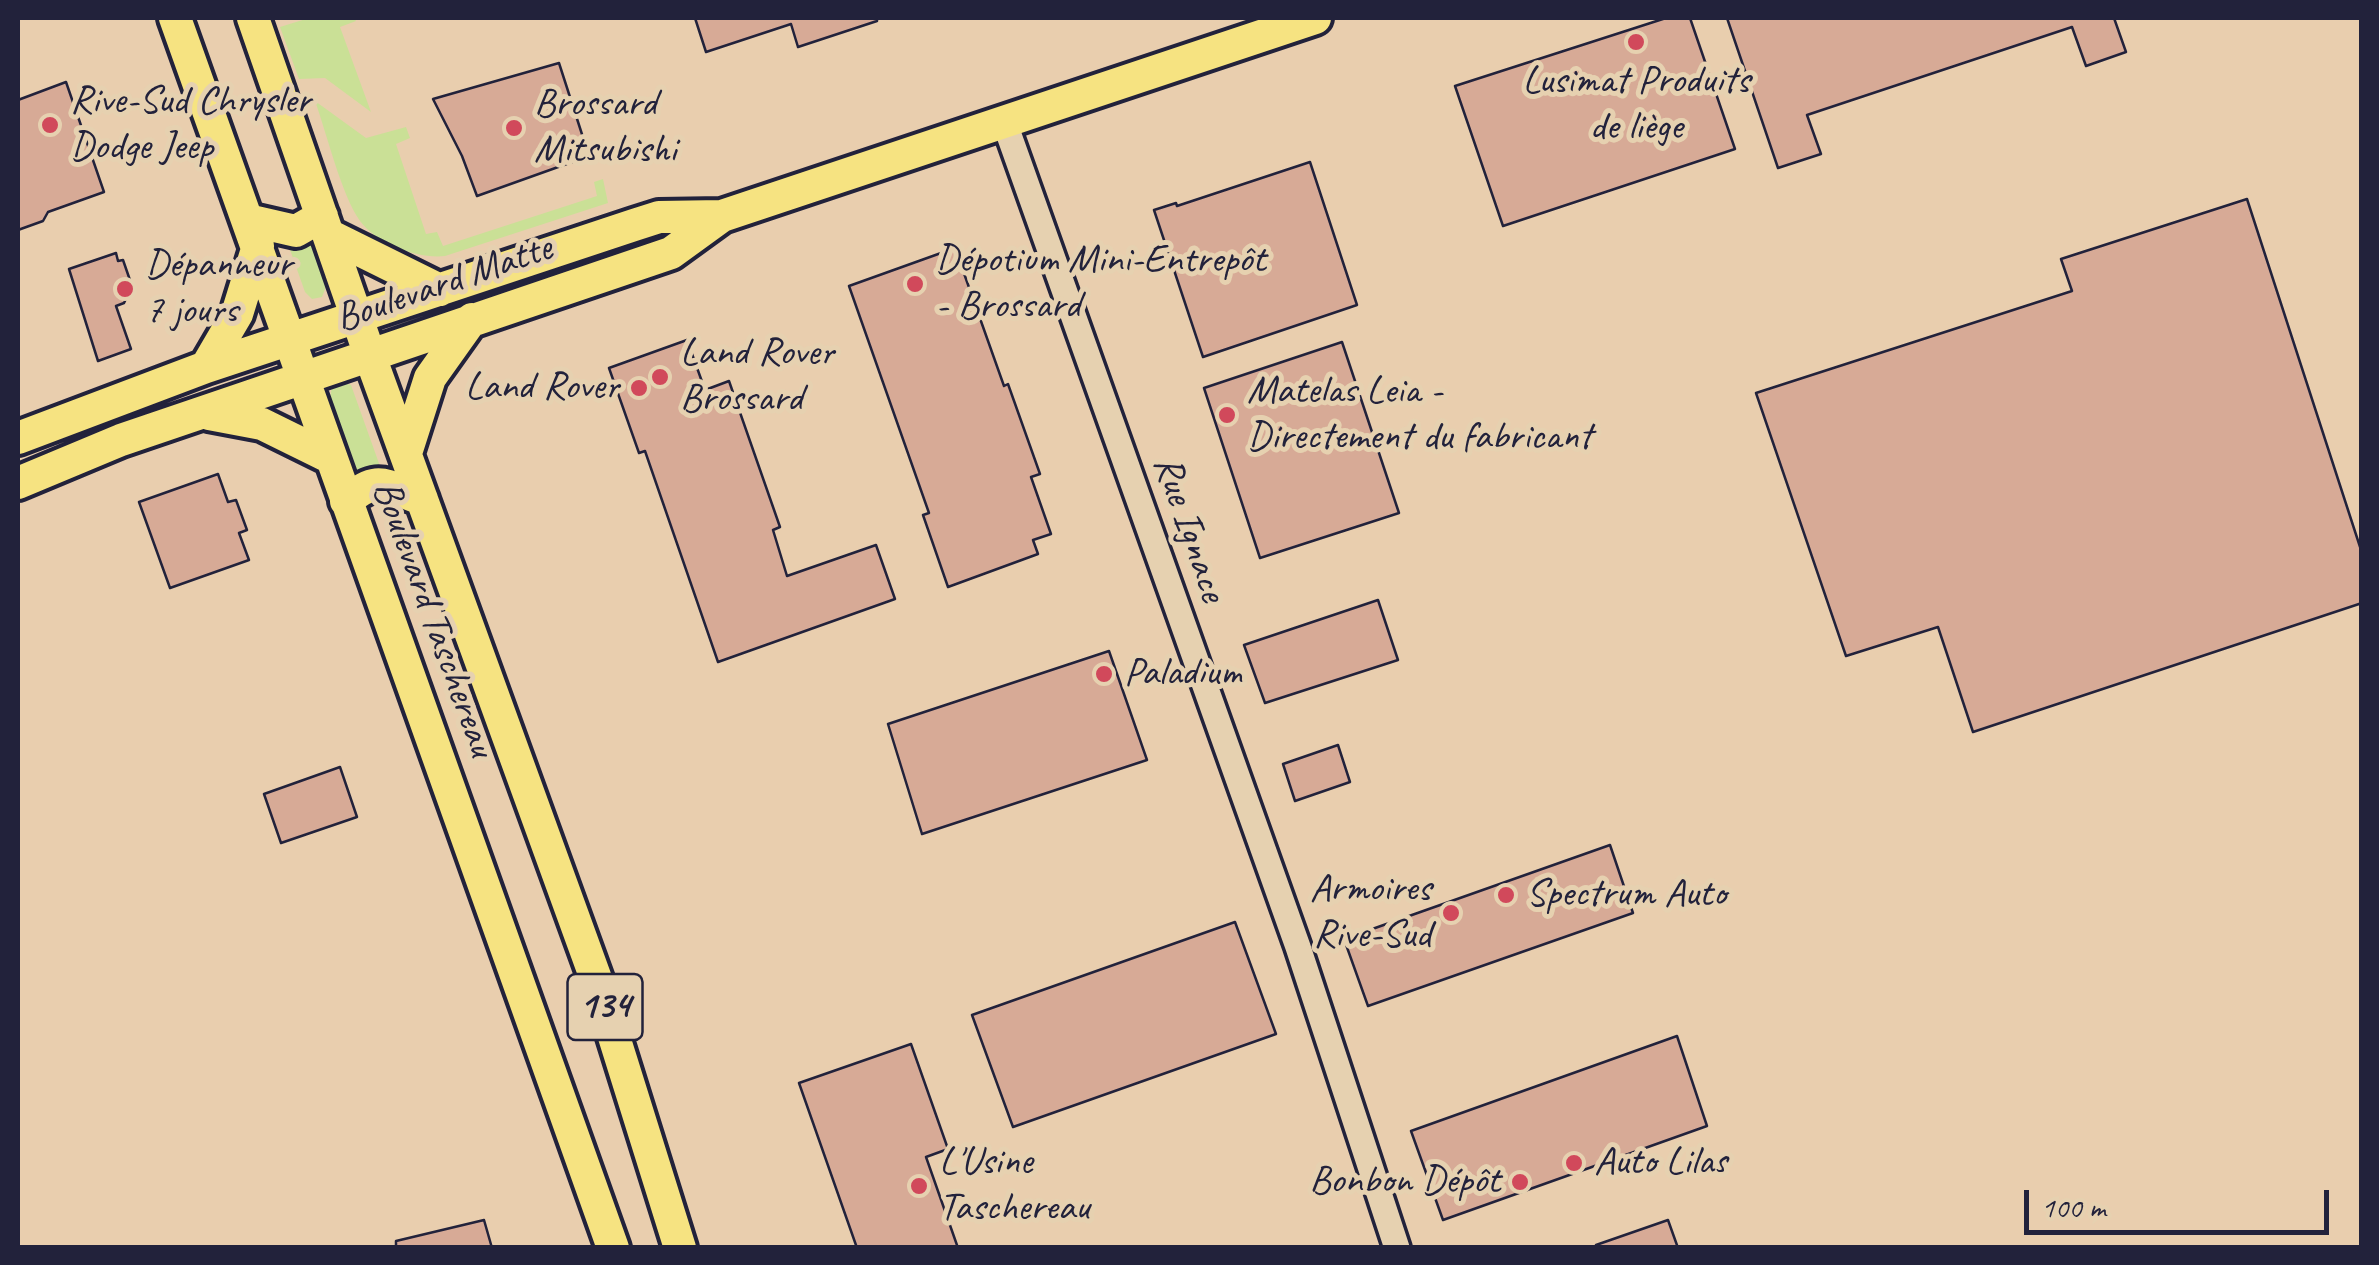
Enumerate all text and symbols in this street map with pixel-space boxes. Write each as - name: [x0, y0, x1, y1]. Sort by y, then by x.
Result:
- marker: Lusimat Produits de liège: [1625, 31, 1647, 53]
- place label: Lusimat Produits de liège: [1522, 58, 1750, 152]
- place label: Rive-Sud Chrysler Dodge Jeep: [70, 78, 311, 172]
- place label: Brossard Mitsubishi: [534, 81, 677, 175]
- marker: Rive-Sud Chrysler Dodge Jeep: [39, 114, 61, 136]
- marker: Brossard Mitsubishi: [503, 117, 525, 139]
- street label: Boulevard Matte: [329, 225, 559, 343]
- place label: Dépotium Mini-Entrepôt - Brossard: [935, 237, 1265, 331]
- place label: Dépanneur 7 jours: [145, 242, 292, 336]
- marker: Dépotium Mini-Entrepôt - Brossard: [904, 273, 926, 295]
- marker: Dépanneur 7 jours: [114, 278, 136, 300]
- place label: Land Rover Brossard: [680, 330, 834, 424]
- place label: Land Rover: [465, 364, 619, 412]
- marker: Land Rover Brossard: [649, 366, 671, 388]
- place label: Matelas Leia - Directement du fabricant: [1247, 368, 1592, 462]
- marker: Land Rover: [628, 377, 650, 399]
- marker: Matelas Leia - Directement du fabricant: [1216, 404, 1238, 426]
- street label: Rue Ignace: [1142, 450, 1236, 608]
- street label: Boulevard Taschereau: [361, 474, 505, 764]
- place label: Paladium: [1124, 650, 1242, 698]
- marker: Paladium: [1093, 663, 1115, 685]
- place label: Armoires Rive-Sud: [1310, 866, 1431, 960]
- place label: Spectrum Auto: [1526, 871, 1726, 919]
- marker: Spectrum Auto: [1495, 884, 1517, 906]
- marker: Armoires Rive-Sud: [1440, 902, 1462, 924]
- road number: 134: [568, 974, 642, 1040]
- place label: L'Usine Taschereau: [939, 1139, 1090, 1233]
- place label: Auto Lilas: [1594, 1139, 1727, 1187]
- marker: Auto Lilas: [1563, 1152, 1585, 1174]
- place label: Bonbon Dépôt: [1309, 1158, 1500, 1206]
- scale bar: [2029, 1170, 2334, 1232]
- marker: Bonbon Dépôt: [1509, 1171, 1531, 1193]
- marker: L'Usine Taschereau: [908, 1175, 930, 1197]
- text: 100 m: [2041, 1188, 2106, 1226]

